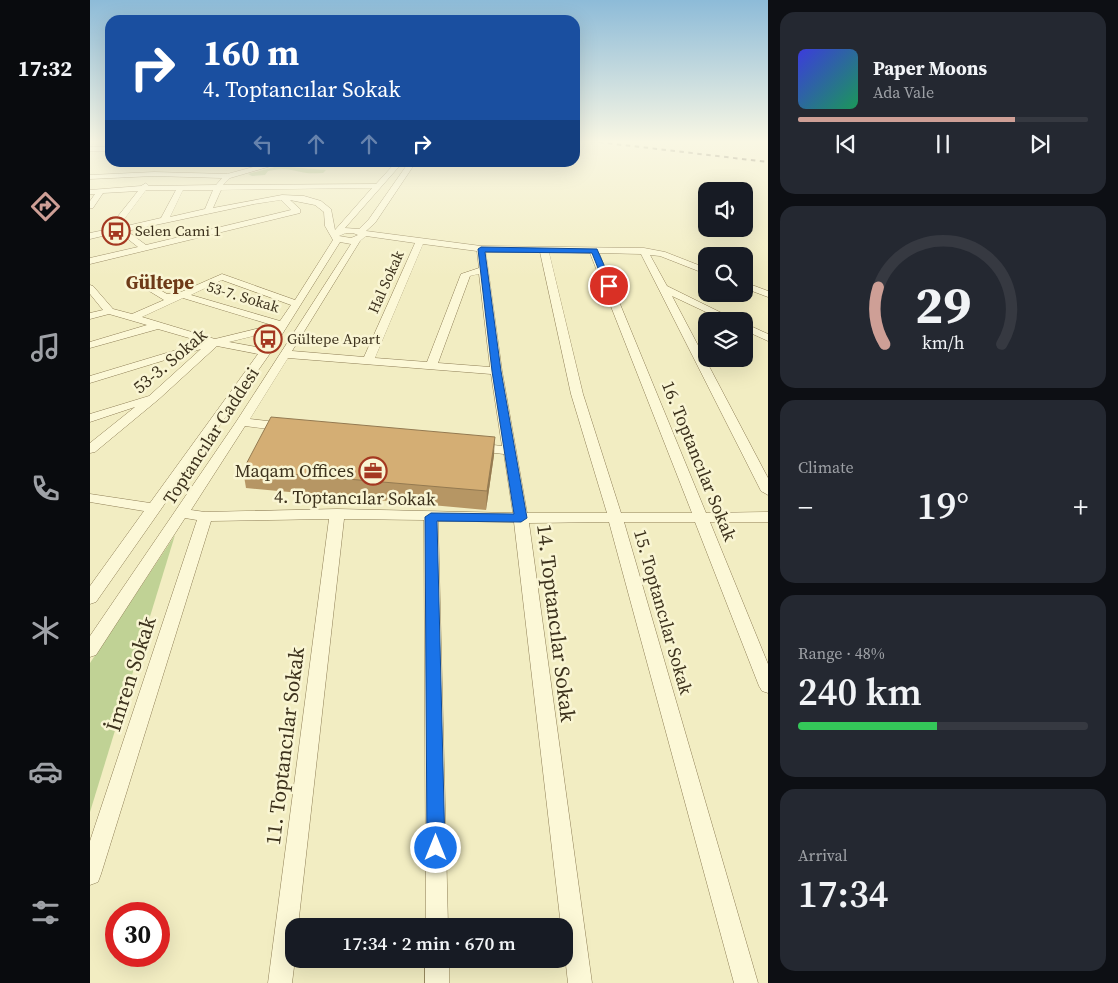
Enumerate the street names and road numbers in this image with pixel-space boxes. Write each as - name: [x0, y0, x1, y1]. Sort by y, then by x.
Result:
- street label: Hal Sokak: [362, 246, 409, 317]
- street label: 53-7. Sokak: [204, 276, 283, 318]
- street label: 53-3. Sokak: [127, 322, 212, 399]
- street label: Toptancılar Caddesi: [157, 362, 264, 509]
- street label: 16. Toptancılar Sokak: [656, 377, 743, 545]
- street label: 4. Toptancılar Sokak: [274, 484, 436, 511]
- street label: 14. Toptancılar Sokak: [530, 522, 583, 724]
- street label: 15. Toptancılar Sokak: [628, 526, 699, 697]
- street label: İmren Sokak: [98, 612, 163, 735]
- street label: 11. Toptancılar Sokak: [258, 645, 311, 847]

